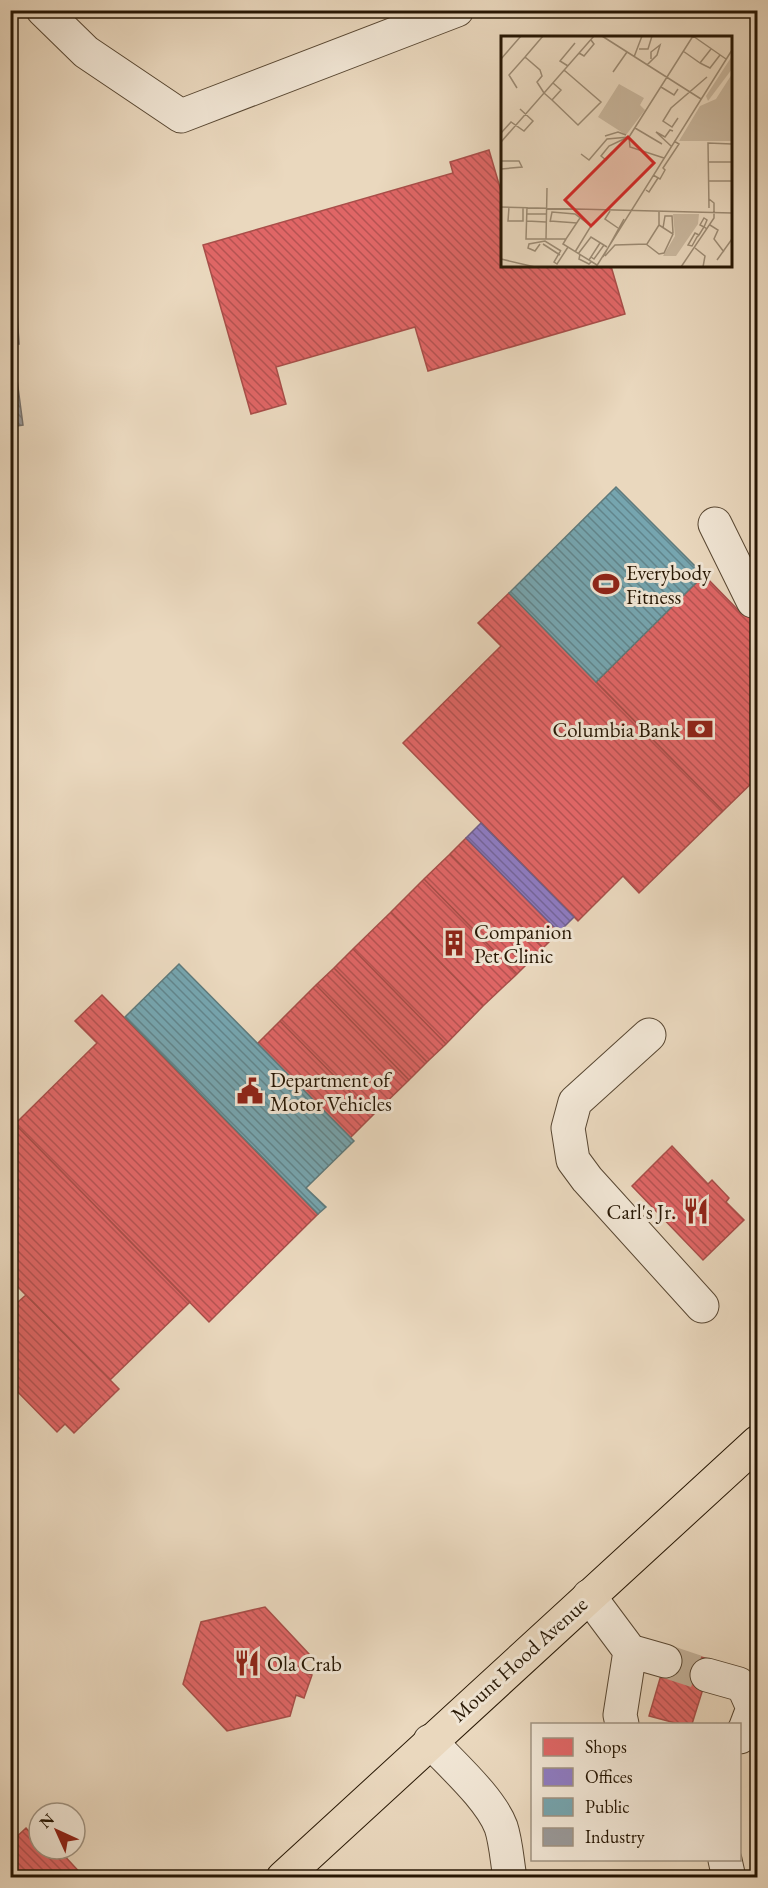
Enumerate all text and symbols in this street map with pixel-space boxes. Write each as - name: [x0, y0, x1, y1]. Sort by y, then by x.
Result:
- inset map: [501, 36, 732, 267]
- place label: Everybody Fitness: [626, 559, 712, 610]
- sports icon: Everybody Fitness: [591, 569, 621, 599]
- bank icon: Columbia Bank: [685, 714, 715, 744]
- place label: Columbia Bank: [552, 716, 681, 743]
- place label: Companion Pet Clinic: [474, 918, 572, 969]
- building icon: Companion Pet Clinic: [439, 928, 469, 958]
- place label: Department of Motor Vehicles: [270, 1066, 392, 1117]
- public building icon: Department of Motor Vehicles: [235, 1076, 265, 1106]
- restaurant icon: Carl's Jr.: [681, 1196, 711, 1226]
- place label: Carl's Jr.: [606, 1198, 676, 1225]
- street label: Mount Hood Avenue: [445, 1591, 593, 1727]
- restaurant icon: Ola Crab: [232, 1648, 262, 1678]
- place label: Ola Crab: [267, 1650, 342, 1677]
- legend: [531, 1723, 741, 1861]
- text: Shops: [585, 1735, 627, 1758]
- text: Offices: [585, 1765, 633, 1788]
- text: Public: [585, 1795, 629, 1818]
- north arrow: [27, 1801, 87, 1861]
- text: N: [35, 1809, 59, 1833]
- text: Industry: [585, 1825, 645, 1848]

